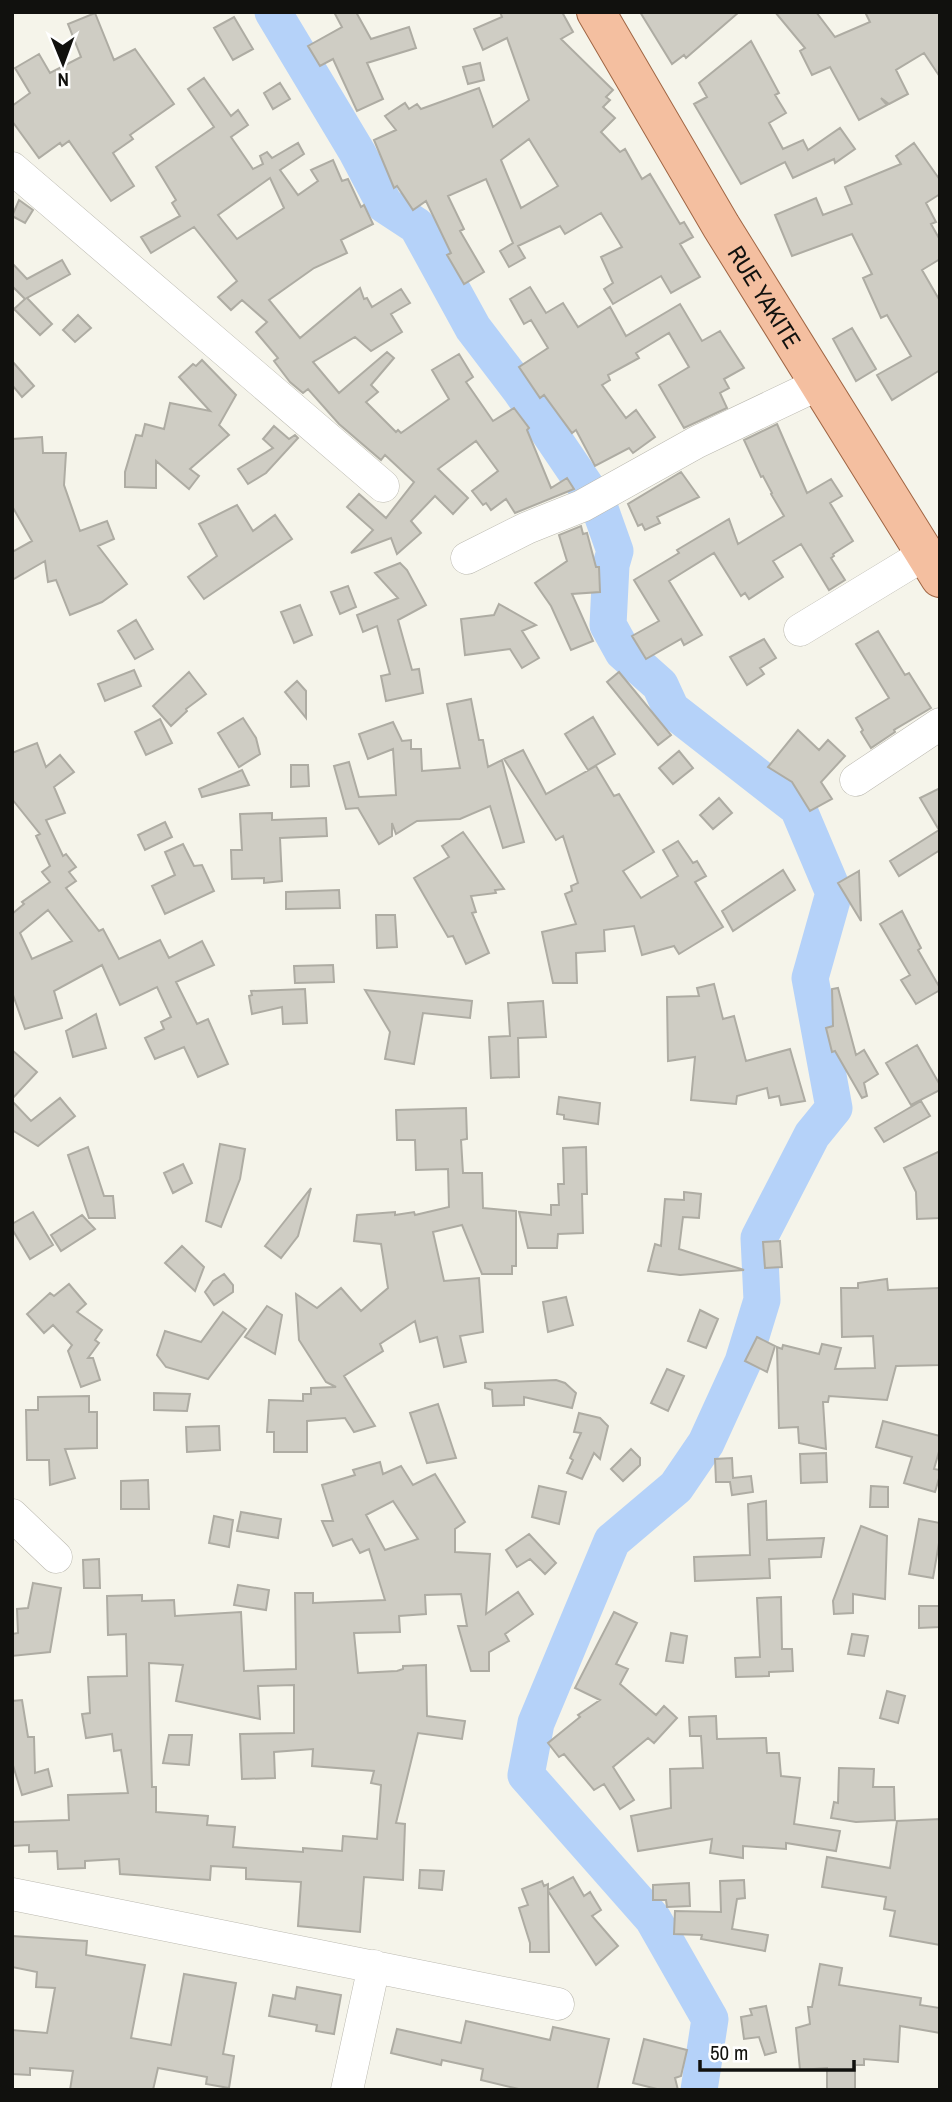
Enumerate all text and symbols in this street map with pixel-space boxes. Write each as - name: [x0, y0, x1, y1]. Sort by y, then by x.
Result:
- north arrow: [28, 28, 98, 98]
- text: N: [57, 67, 69, 93]
- street label: RUE YAKITE: [721, 239, 809, 354]
- scale bar: [700, 2028, 854, 2072]
- text: 50 m: [710, 2038, 748, 2067]

